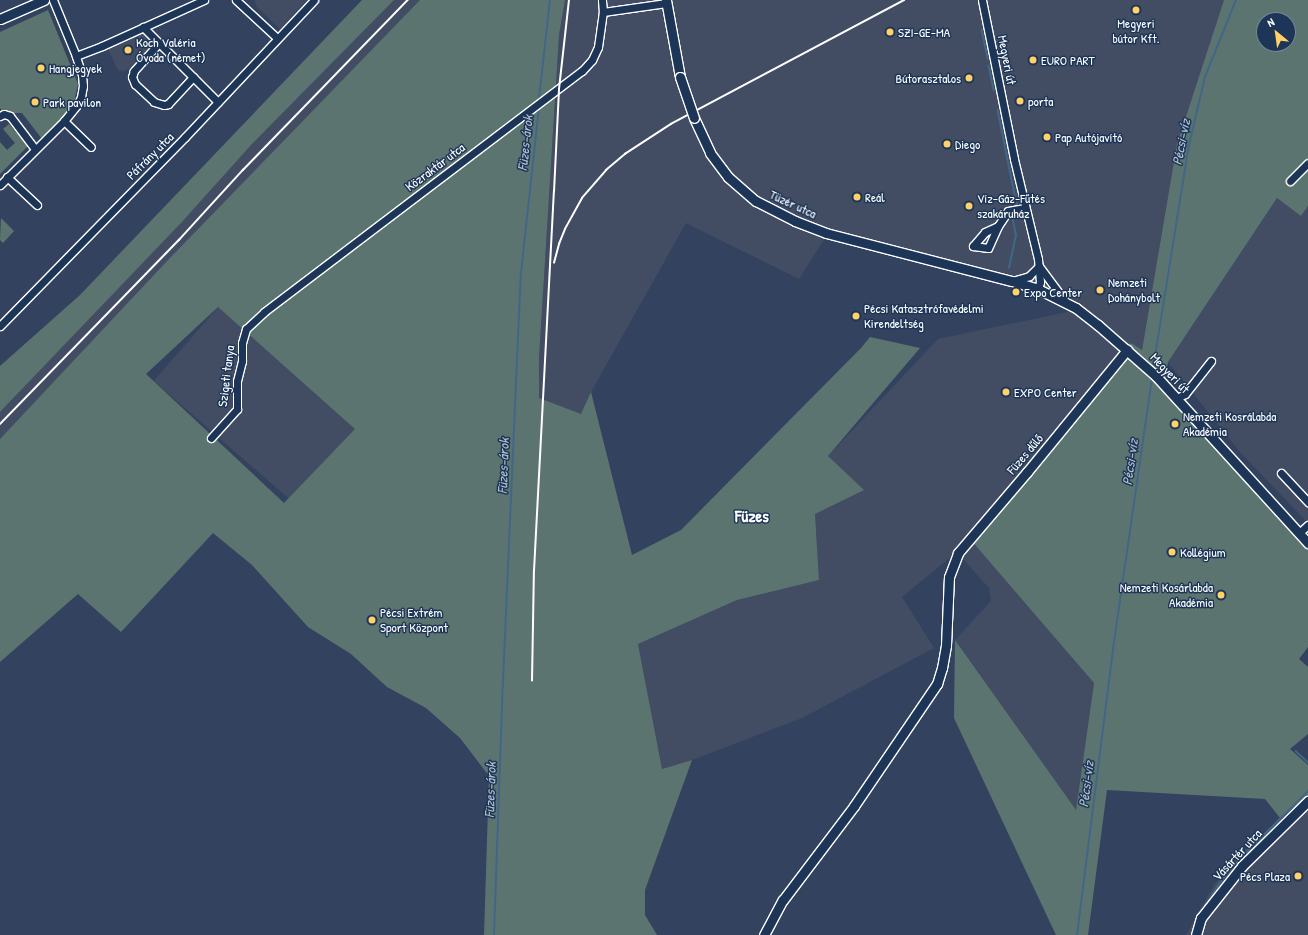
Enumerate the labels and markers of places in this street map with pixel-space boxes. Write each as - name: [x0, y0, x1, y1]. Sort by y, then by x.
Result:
- marker: Megyeri bútor Kft.: [1131, 5, 1141, 15]
- place label: Megyeri bútor Kft.: [1113, 16, 1159, 47]
- place label: SZI-GE-MA: [898, 24, 950, 40]
- marker: SZI-GE-MA: [885, 27, 895, 37]
- place label: Koch Valéria Óvoda (német): [136, 35, 205, 66]
- marker: Koch Valéria Óvoda (német): [123, 45, 133, 55]
- place label: EURO PART: [1041, 52, 1095, 68]
- marker: EURO PART: [1028, 55, 1038, 65]
- place label: Hangjegyek: [49, 60, 102, 76]
- marker: Hangjegyek: [36, 63, 46, 73]
- place label: Bútorasztalos: [896, 70, 961, 86]
- marker: Bútorasztalos: [964, 73, 974, 83]
- place label: porta: [1028, 93, 1053, 109]
- place label: Park pavilon: [43, 94, 101, 110]
- marker: porta: [1015, 96, 1025, 106]
- marker: Park pavilon: [30, 97, 40, 107]
- place label: Pap Autójavító: [1055, 129, 1122, 145]
- marker: Pap Autójavító: [1042, 132, 1052, 142]
- place label: Diego: [955, 136, 980, 152]
- marker: Diego: [942, 139, 952, 149]
- place label: Reál: [865, 189, 885, 205]
- place label: Víz-Gáz-Fűtés szakáruház: [977, 191, 1045, 222]
- marker: Reál: [852, 192, 862, 202]
- marker: Víz-Gáz-Fűtés szakáruház: [964, 201, 974, 211]
- place label: Nemzeti Dohánybolt: [1108, 275, 1160, 306]
- place label: Expo Center: [1024, 284, 1082, 300]
- marker: Nemzeti Dohánybolt: [1095, 285, 1105, 295]
- marker: Expo Center: [1011, 287, 1021, 297]
- place label: Pécsi Katasztrófavédelmi Kirendeltség: [864, 301, 984, 332]
- marker: Pécsi Katasztrófavédelmi Kirendeltség: [851, 311, 861, 321]
- place label: EXPO Center: [1014, 384, 1077, 400]
- marker: EXPO Center: [1001, 387, 1011, 397]
- place label: Nemzeti Kosrálabda Akadémia: [1183, 409, 1276, 440]
- marker: Nemzeti Kosrálabda Akadémia: [1170, 419, 1180, 429]
- place label: Kollégium: [1180, 544, 1226, 560]
- marker: Kollégium: [1167, 547, 1177, 557]
- place label: Nemzeti Kosárlabda Akadémia: [1120, 580, 1213, 611]
- marker: Nemzeti Kosárlabda Akadémia: [1216, 590, 1226, 600]
- place label: Pécsi Extrém Sport Központ: [380, 605, 448, 636]
- marker: Pécsi Extrém Sport Központ: [367, 615, 377, 625]
- place label: Pécs Plaza: [1240, 868, 1290, 884]
- marker: Pécs Plaza: [1293, 871, 1303, 881]

